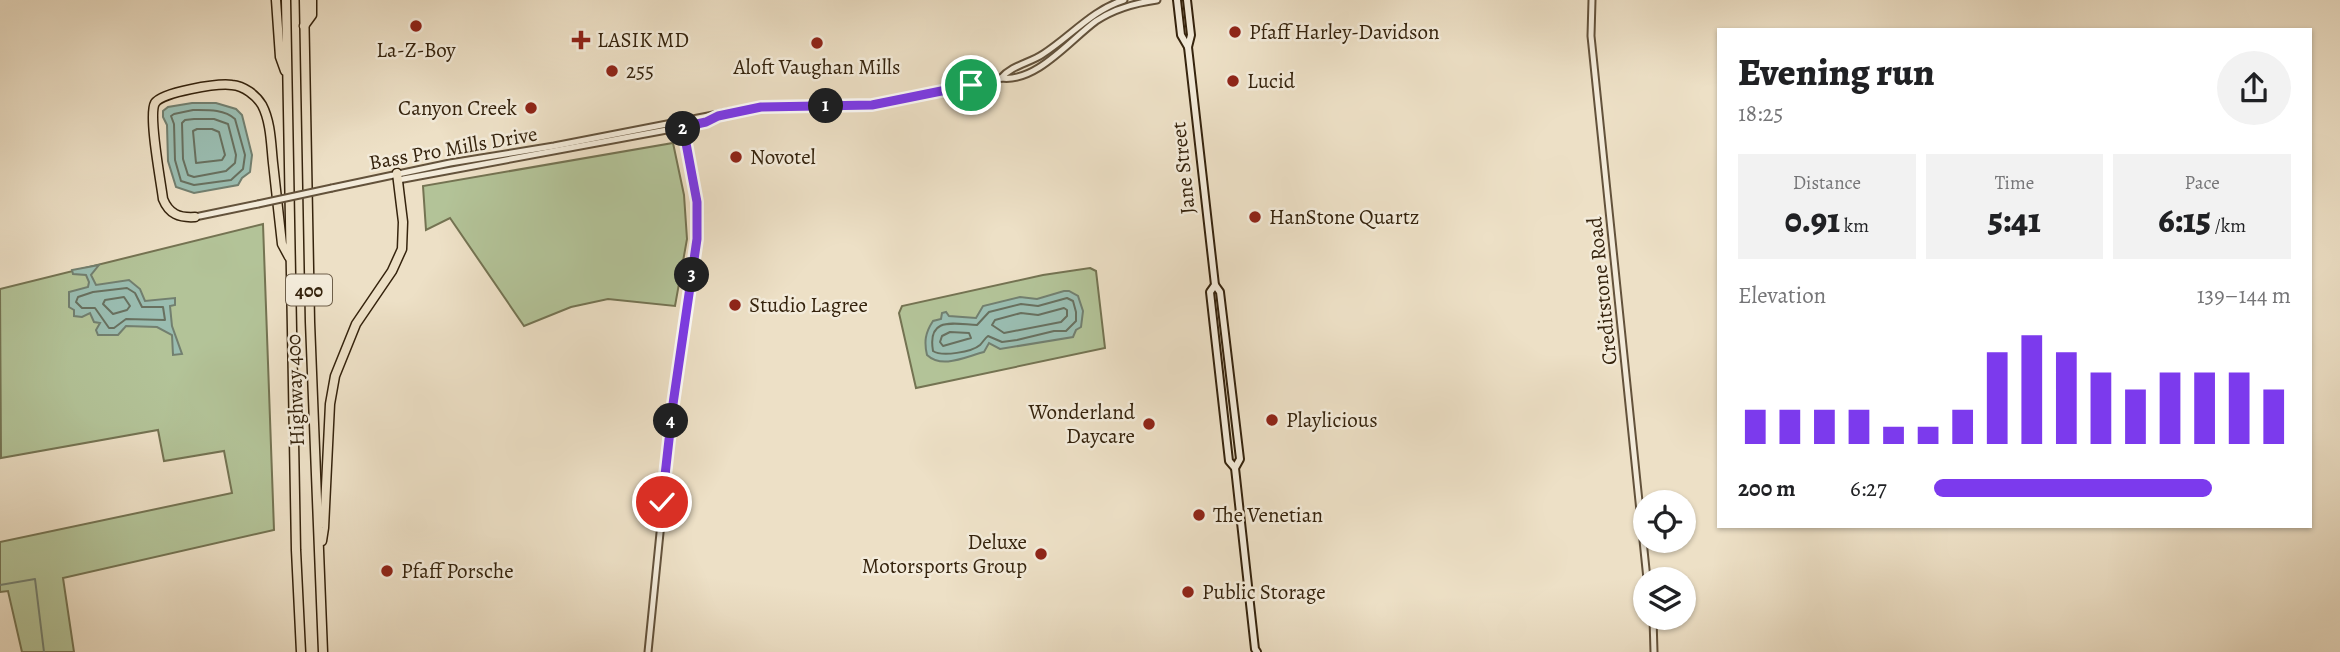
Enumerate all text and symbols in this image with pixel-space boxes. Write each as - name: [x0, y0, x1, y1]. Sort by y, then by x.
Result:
- marker: La-Z-Boy: [408, 18, 424, 34]
- place label: Pfaff Harley-Davidson: [1249, 18, 1439, 46]
- marker: Pfaff Harley-Davidson: [1227, 24, 1243, 40]
- place label: LASIK MD: [597, 26, 689, 54]
- marker: LASIK MD: [571, 30, 591, 50]
- marker: Aloft Vaughan Mills: [809, 35, 825, 51]
- place label: La-Z-Boy: [376, 36, 456, 64]
- text: Evening run: [1738, 46, 1935, 98]
- button: share: [2217, 51, 2291, 125]
- place label: Aloft Vaughan Mills: [733, 53, 900, 81]
- pin: [941, 55, 1001, 115]
- place label: 255: [626, 57, 654, 85]
- marker: 255: [604, 63, 620, 79]
- icon: arrive: [952, 66, 990, 104]
- place label: Lucid: [1247, 67, 1296, 95]
- marker: Lucid: [1225, 73, 1241, 89]
- pin: 1: [808, 88, 844, 124]
- text: 1: [822, 92, 829, 118]
- place label: Canyon Creek: [398, 94, 518, 122]
- text: 18:25: [1738, 98, 1783, 129]
- marker: Canyon Creek: [523, 100, 539, 116]
- pin: 2: [666, 111, 700, 146]
- text: 2: [678, 115, 687, 141]
- street label: Bass Pro Mills Drive: [367, 119, 539, 177]
- street label: Jane Street: [1164, 120, 1202, 216]
- place label: Novotel: [750, 143, 816, 171]
- marker: Novotel: [728, 149, 744, 165]
- text: Distance: [1793, 170, 1861, 196]
- text: Time: [1995, 170, 2034, 196]
- text: Pace: [2185, 170, 2220, 196]
- text: 0.91: [1785, 196, 1840, 244]
- text: 5:41: [1988, 196, 2041, 244]
- text: 6:15: [2158, 196, 2211, 244]
- place label: HanStone Quartz: [1269, 203, 1420, 231]
- marker: HanStone Quartz: [1247, 209, 1263, 225]
- text: km: [1840, 213, 1869, 239]
- text: /km: [2211, 213, 2246, 239]
- street label: Creditstone Road: [1580, 215, 1624, 366]
- pin: 3: [674, 258, 710, 292]
- text: 3: [687, 261, 696, 287]
- road number: 400: [286, 274, 332, 306]
- text: Elevation: [1738, 280, 1826, 311]
- text: 139–144 m: [2197, 280, 2291, 311]
- place label: Studio Lagree: [749, 291, 868, 319]
- marker: Studio Lagree: [727, 297, 743, 313]
- street label: Highway 400: [279, 333, 311, 447]
- place label: Wonderland Daycare: [1028, 398, 1136, 450]
- pin: 4: [654, 404, 688, 438]
- place label: Playlicious: [1286, 406, 1378, 434]
- text: 4: [666, 407, 675, 433]
- marker: Playlicious: [1264, 412, 1280, 428]
- marker: Wonderland Daycare: [1141, 416, 1157, 432]
- pin: [632, 472, 692, 532]
- text: 200 m: [1738, 473, 1796, 504]
- text: 6:27: [1850, 473, 1887, 504]
- icon: check: [643, 483, 681, 521]
- map controls: [1633, 490, 1696, 630]
- button: locate: [1633, 490, 1696, 553]
- place label: The Venetian: [1213, 501, 1323, 529]
- marker: The Venetian: [1191, 507, 1207, 523]
- place label: Deluxe Motorsports Group: [862, 528, 1027, 580]
- marker: Deluxe Motorsports Group: [1033, 546, 1049, 562]
- place label: Pfaff Porsche: [401, 557, 514, 585]
- marker: Pfaff Porsche: [379, 563, 395, 579]
- button: layers: [1633, 567, 1696, 630]
- place label: Public Storage: [1202, 578, 1326, 606]
- marker: Public Storage: [1180, 584, 1196, 600]

